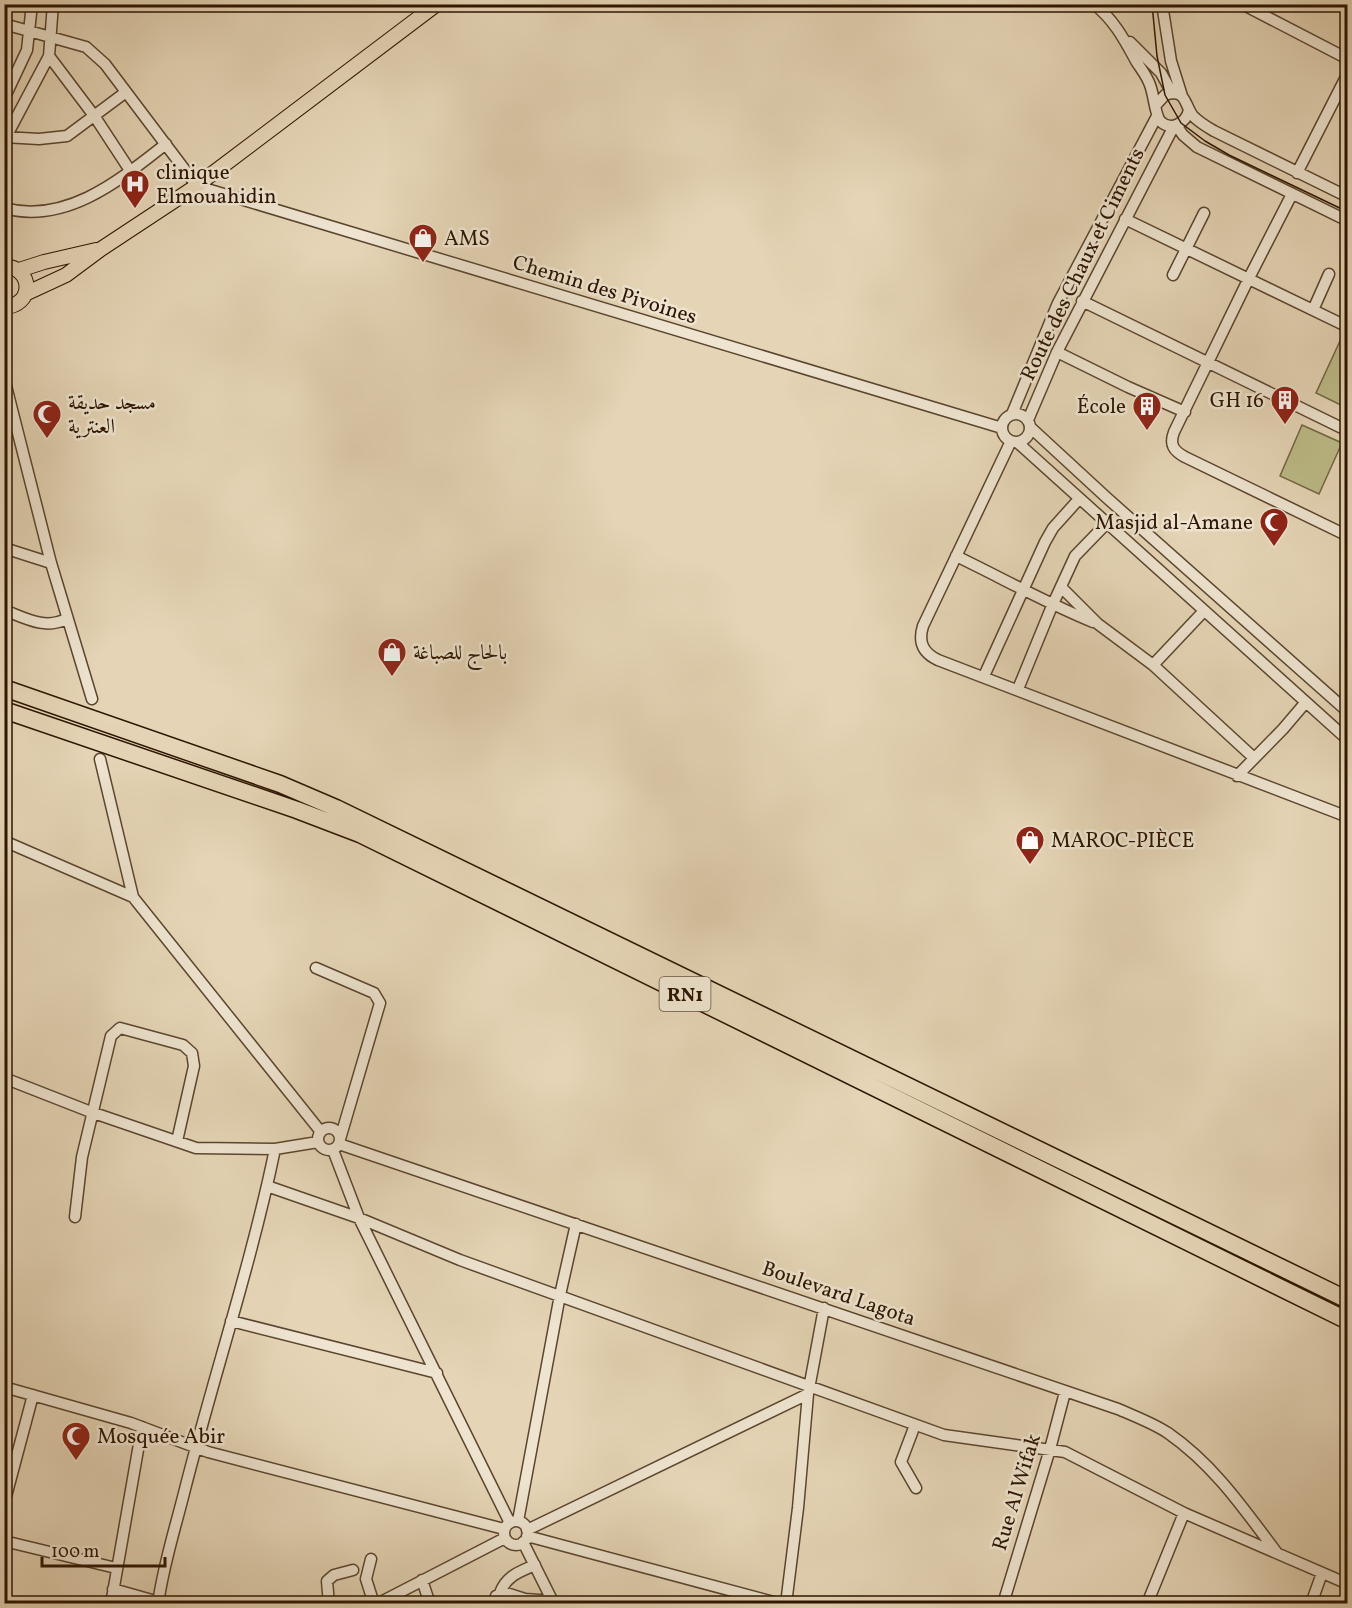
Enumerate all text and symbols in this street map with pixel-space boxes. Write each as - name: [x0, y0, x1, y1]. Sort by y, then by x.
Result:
- street label: Route des Chaux et Ciments: [1014, 143, 1152, 386]
- place label: clinique Elmouahidin: [156, 159, 277, 212]
- hospital icon: clinique Elmouahidin: [119, 168, 151, 210]
- shop icon: AMS: [407, 222, 439, 264]
- place label: AMS: [444, 225, 490, 254]
- street label: Chemin des Pivoines: [509, 249, 700, 332]
- building icon: GH 16: [1269, 384, 1301, 426]
- place label: GH 16: [1210, 387, 1264, 416]
- place label: مسجد حديقة العنترية: [68, 389, 156, 442]
- building icon: École: [1131, 390, 1163, 432]
- place label: École: [1077, 393, 1126, 422]
- mosque icon: مسجد حديقة العنترية: [31, 398, 63, 440]
- mosque icon: Masjid al-Amane: [1258, 506, 1290, 548]
- place label: Masjid al-Amane: [1095, 509, 1253, 538]
- shop icon: بالحاج للصباغة: [376, 636, 408, 678]
- place label: بالحاج للصباغة: [413, 639, 507, 671]
- shop icon: MAROC-PIÈCE: [1014, 824, 1046, 866]
- place label: MAROC-PIÈCE: [1051, 827, 1194, 856]
- road number: RN1: [660, 977, 710, 1011]
- street label: Boulevard Lagota: [758, 1255, 919, 1334]
- mosque icon: Mosquée Abir: [60, 1420, 92, 1462]
- place label: Mosquée Abir: [97, 1423, 225, 1452]
- street label: Rue Al Wifak: [986, 1430, 1049, 1554]
- scale bar: [42, 1530, 165, 1568]
- text: 100 m: [51, 1540, 100, 1565]

